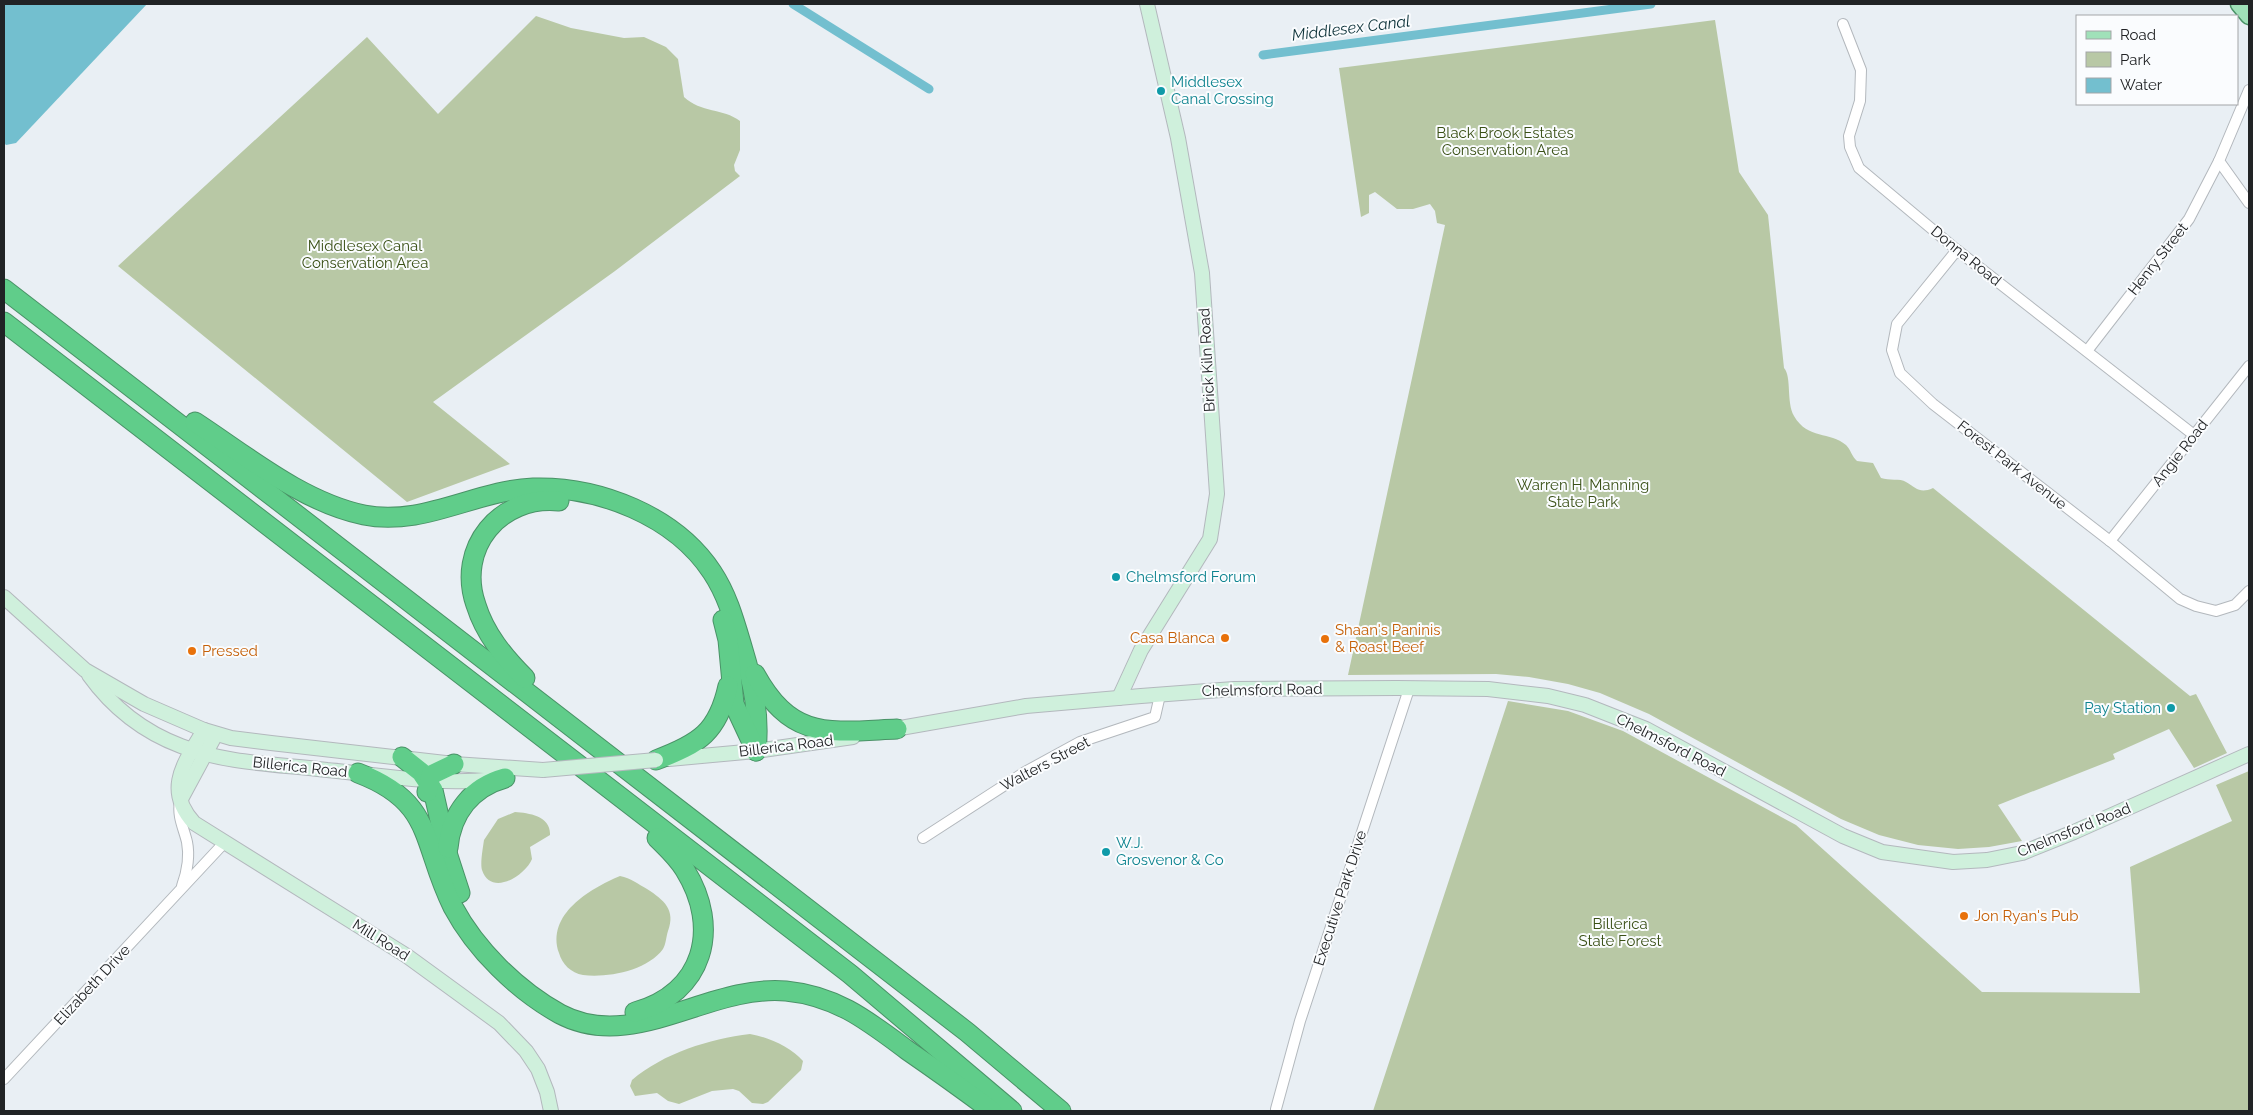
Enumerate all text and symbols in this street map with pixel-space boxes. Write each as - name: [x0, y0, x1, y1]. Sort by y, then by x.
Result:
- water label: Middlesex Canal: [1291, 11, 1411, 45]
- legend: [2076, 15, 2238, 105]
- text: Road: [2120, 26, 2156, 44]
- text: Park: [2120, 51, 2151, 69]
- place label: Middlesex Canal Crossing: [1171, 73, 1274, 108]
- text: Water: [2120, 76, 2163, 94]
- marker: Middlesex Canal Crossing: [1155, 85, 1167, 97]
- park label: Black Brook Estates Conservation Area: [1436, 124, 1574, 159]
- street label: Henry Street: [2124, 219, 2192, 299]
- street label: Donna Road: [1927, 222, 2005, 290]
- park label: Middlesex Canal Conservation Area: [302, 237, 428, 272]
- street label: Brick Kiln Road: [1195, 308, 1219, 412]
- street label: Angie Road: [2148, 416, 2212, 490]
- street label: Forest Park Avenue: [1954, 417, 2070, 513]
- park label: Warren H. Manning State Park: [1517, 476, 1649, 511]
- place label: Chelmsford Forum: [1126, 568, 1256, 586]
- marker: Chelmsford Forum: [1110, 571, 1122, 583]
- place label: Shaan's Paninis & Roast Beef: [1335, 621, 1440, 656]
- place label: Casa Blanca: [1130, 629, 1215, 647]
- marker: Casa Blanca: [1219, 632, 1231, 644]
- marker: Shaan's Paninis & Roast Beef: [1319, 633, 1331, 645]
- place label: Pressed: [202, 642, 258, 660]
- marker: Pressed: [186, 645, 198, 657]
- street label: Chelmsford Road: [1201, 680, 1323, 700]
- place label: Pay Station: [2084, 699, 2161, 717]
- marker: Pay Station: [2165, 702, 2177, 714]
- street label: Chelmsford Road: [1613, 710, 1729, 780]
- street label: Billerica Road: [738, 731, 834, 761]
- street label: Walters Street: [997, 733, 1093, 795]
- street label: Billerica Road: [252, 753, 348, 781]
- street label: Chelmsford Road: [2015, 799, 2133, 861]
- street label: Executive Park Drive: [1310, 828, 1370, 968]
- place label: W.J. Grosvenor & Co: [1116, 834, 1224, 869]
- marker: W.J. Grosvenor & Co: [1100, 846, 1112, 858]
- place label: Jon Ryan's Pub: [1974, 907, 2078, 925]
- marker: Jon Ryan's Pub: [1958, 910, 1970, 922]
- street label: Mill Road: [349, 915, 413, 965]
- park label: Billerica State Forest: [1578, 915, 1662, 950]
- street label: Elizabeth Drive: [50, 941, 134, 1029]

